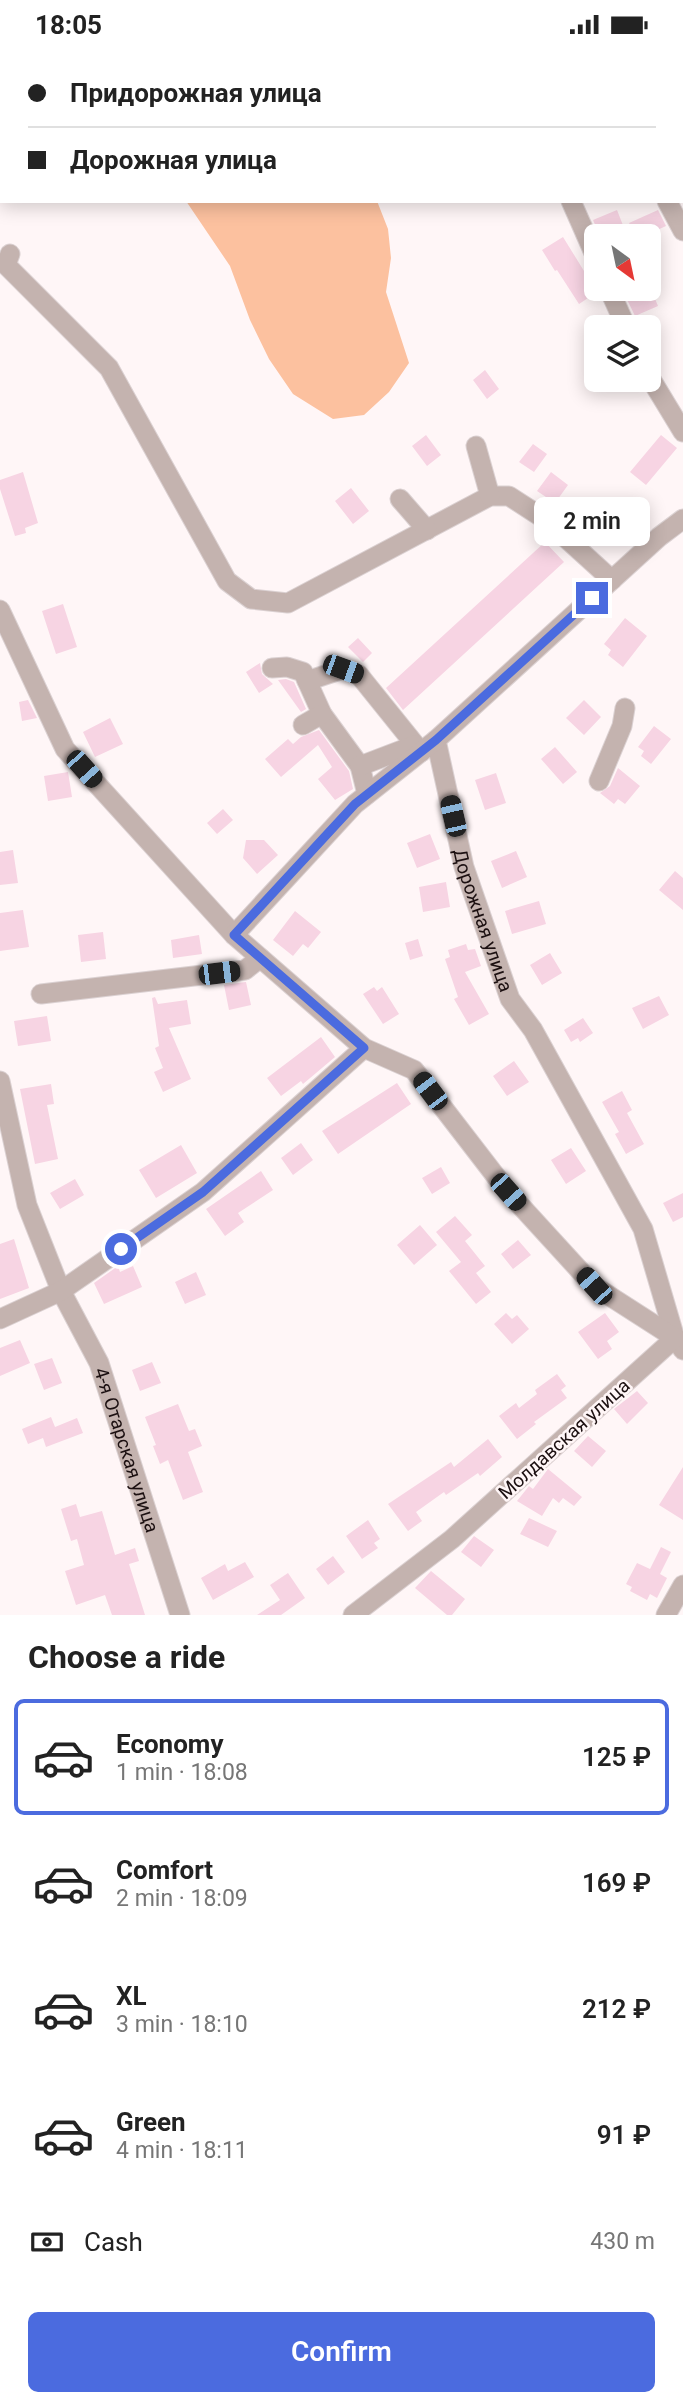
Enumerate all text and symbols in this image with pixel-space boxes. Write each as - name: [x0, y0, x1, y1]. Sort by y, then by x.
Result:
- text: 18:05: [35, 10, 102, 40]
- text: Придорожная улица: [70, 78, 322, 108]
- text: Дорожная улица: [70, 145, 277, 175]
- north arrow: [584, 224, 662, 301]
- map controls: [584, 224, 661, 392]
- button: layers: [584, 315, 661, 392]
- callout: 2 min: [534, 497, 650, 545]
- text: 2 min: [563, 508, 621, 535]
- route end: [576, 582, 608, 614]
- car: [320, 652, 367, 686]
- car: [63, 746, 106, 792]
- car: [439, 793, 468, 839]
- street label: Дорожная улица: [449, 847, 518, 995]
- car: [197, 960, 242, 986]
- car: [409, 1068, 452, 1114]
- car: [487, 1169, 530, 1215]
- route start: [105, 1233, 137, 1265]
- car: [573, 1263, 616, 1309]
- street label: 4-я Отарская улица: [90, 1364, 164, 1535]
- street label: Молдавская улица: [494, 1374, 634, 1504]
- text: Choose a ride: [28, 1638, 225, 1676]
- icon: car: [32, 1726, 95, 1789]
- text: Economy: [116, 1729, 223, 1759]
- text: 125 ₽: [582, 1742, 651, 1772]
- text: 1 min · 18:08: [116, 1759, 248, 1786]
- icon: car: [32, 1852, 95, 1915]
- text: Comfort: [116, 1855, 213, 1885]
- text: 169 ₽: [582, 1868, 651, 1898]
- text: 2 min · 18:09: [116, 1885, 248, 1912]
- icon: car: [32, 1978, 95, 2041]
- text: XL: [116, 1981, 147, 2011]
- text: 212 ₽: [582, 1994, 651, 2024]
- text: 3 min · 18:10: [116, 2011, 248, 2038]
- icon: car: [32, 2104, 95, 2167]
- text: Green: [116, 2107, 186, 2137]
- text: 91 ₽: [597, 2120, 651, 2150]
- text: 4 min · 18:11: [116, 2137, 248, 2164]
- icon: cash: [28, 2223, 66, 2261]
- text: Cash: [84, 2227, 143, 2257]
- text: 430 m: [590, 2228, 655, 2255]
- button: Confirm: [28, 2312, 655, 2392]

